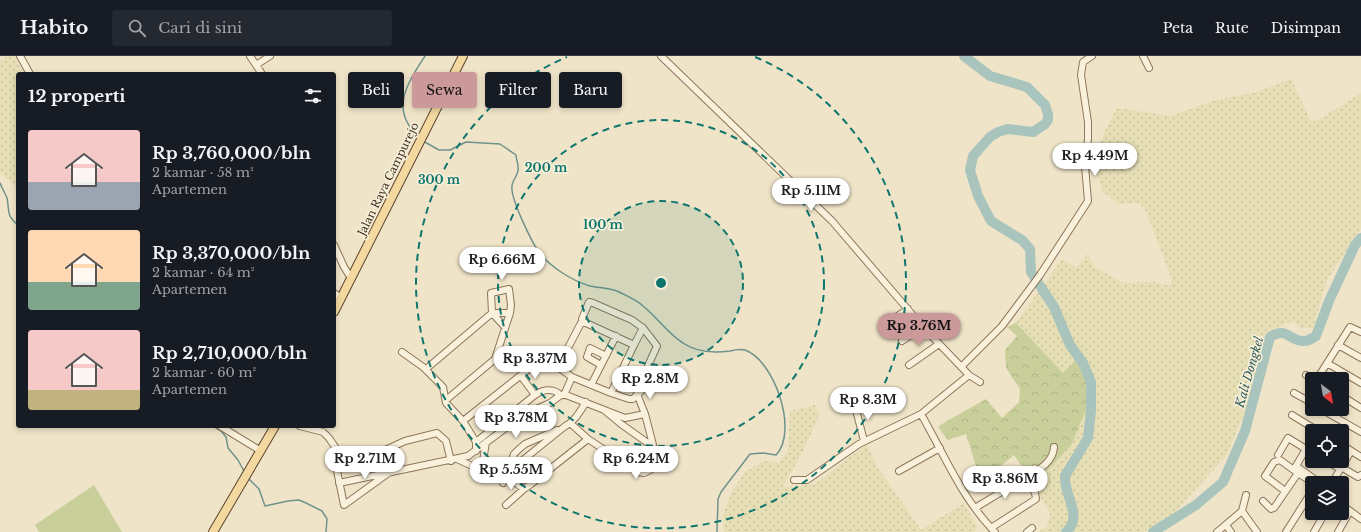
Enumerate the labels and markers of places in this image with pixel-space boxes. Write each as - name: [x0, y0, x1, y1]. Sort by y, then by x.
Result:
- pin: Rp 4.49M: [1054, 143, 1136, 177]
- pin: Rp 5.11M: [770, 178, 852, 212]
- pin: Rp 6.66M: [461, 247, 543, 281]
- centre of rings: [654, 276, 668, 290]
- pin: Rp 3.76M: [878, 313, 960, 347]
- pin: Rp 3.37M: [494, 346, 576, 380]
- pin: Rp 2.8M: [613, 366, 687, 400]
- pin: Rp 8.3M: [831, 387, 905, 421]
- pin: Rp 3.78M: [475, 405, 557, 439]
- pin: Rp 2.71M: [324, 446, 406, 480]
- pin: Rp 6.24M: [595, 446, 677, 480]
- pin: Rp 5.55M: [470, 457, 552, 491]
- pin: Rp 3.86M: [964, 466, 1046, 500]

